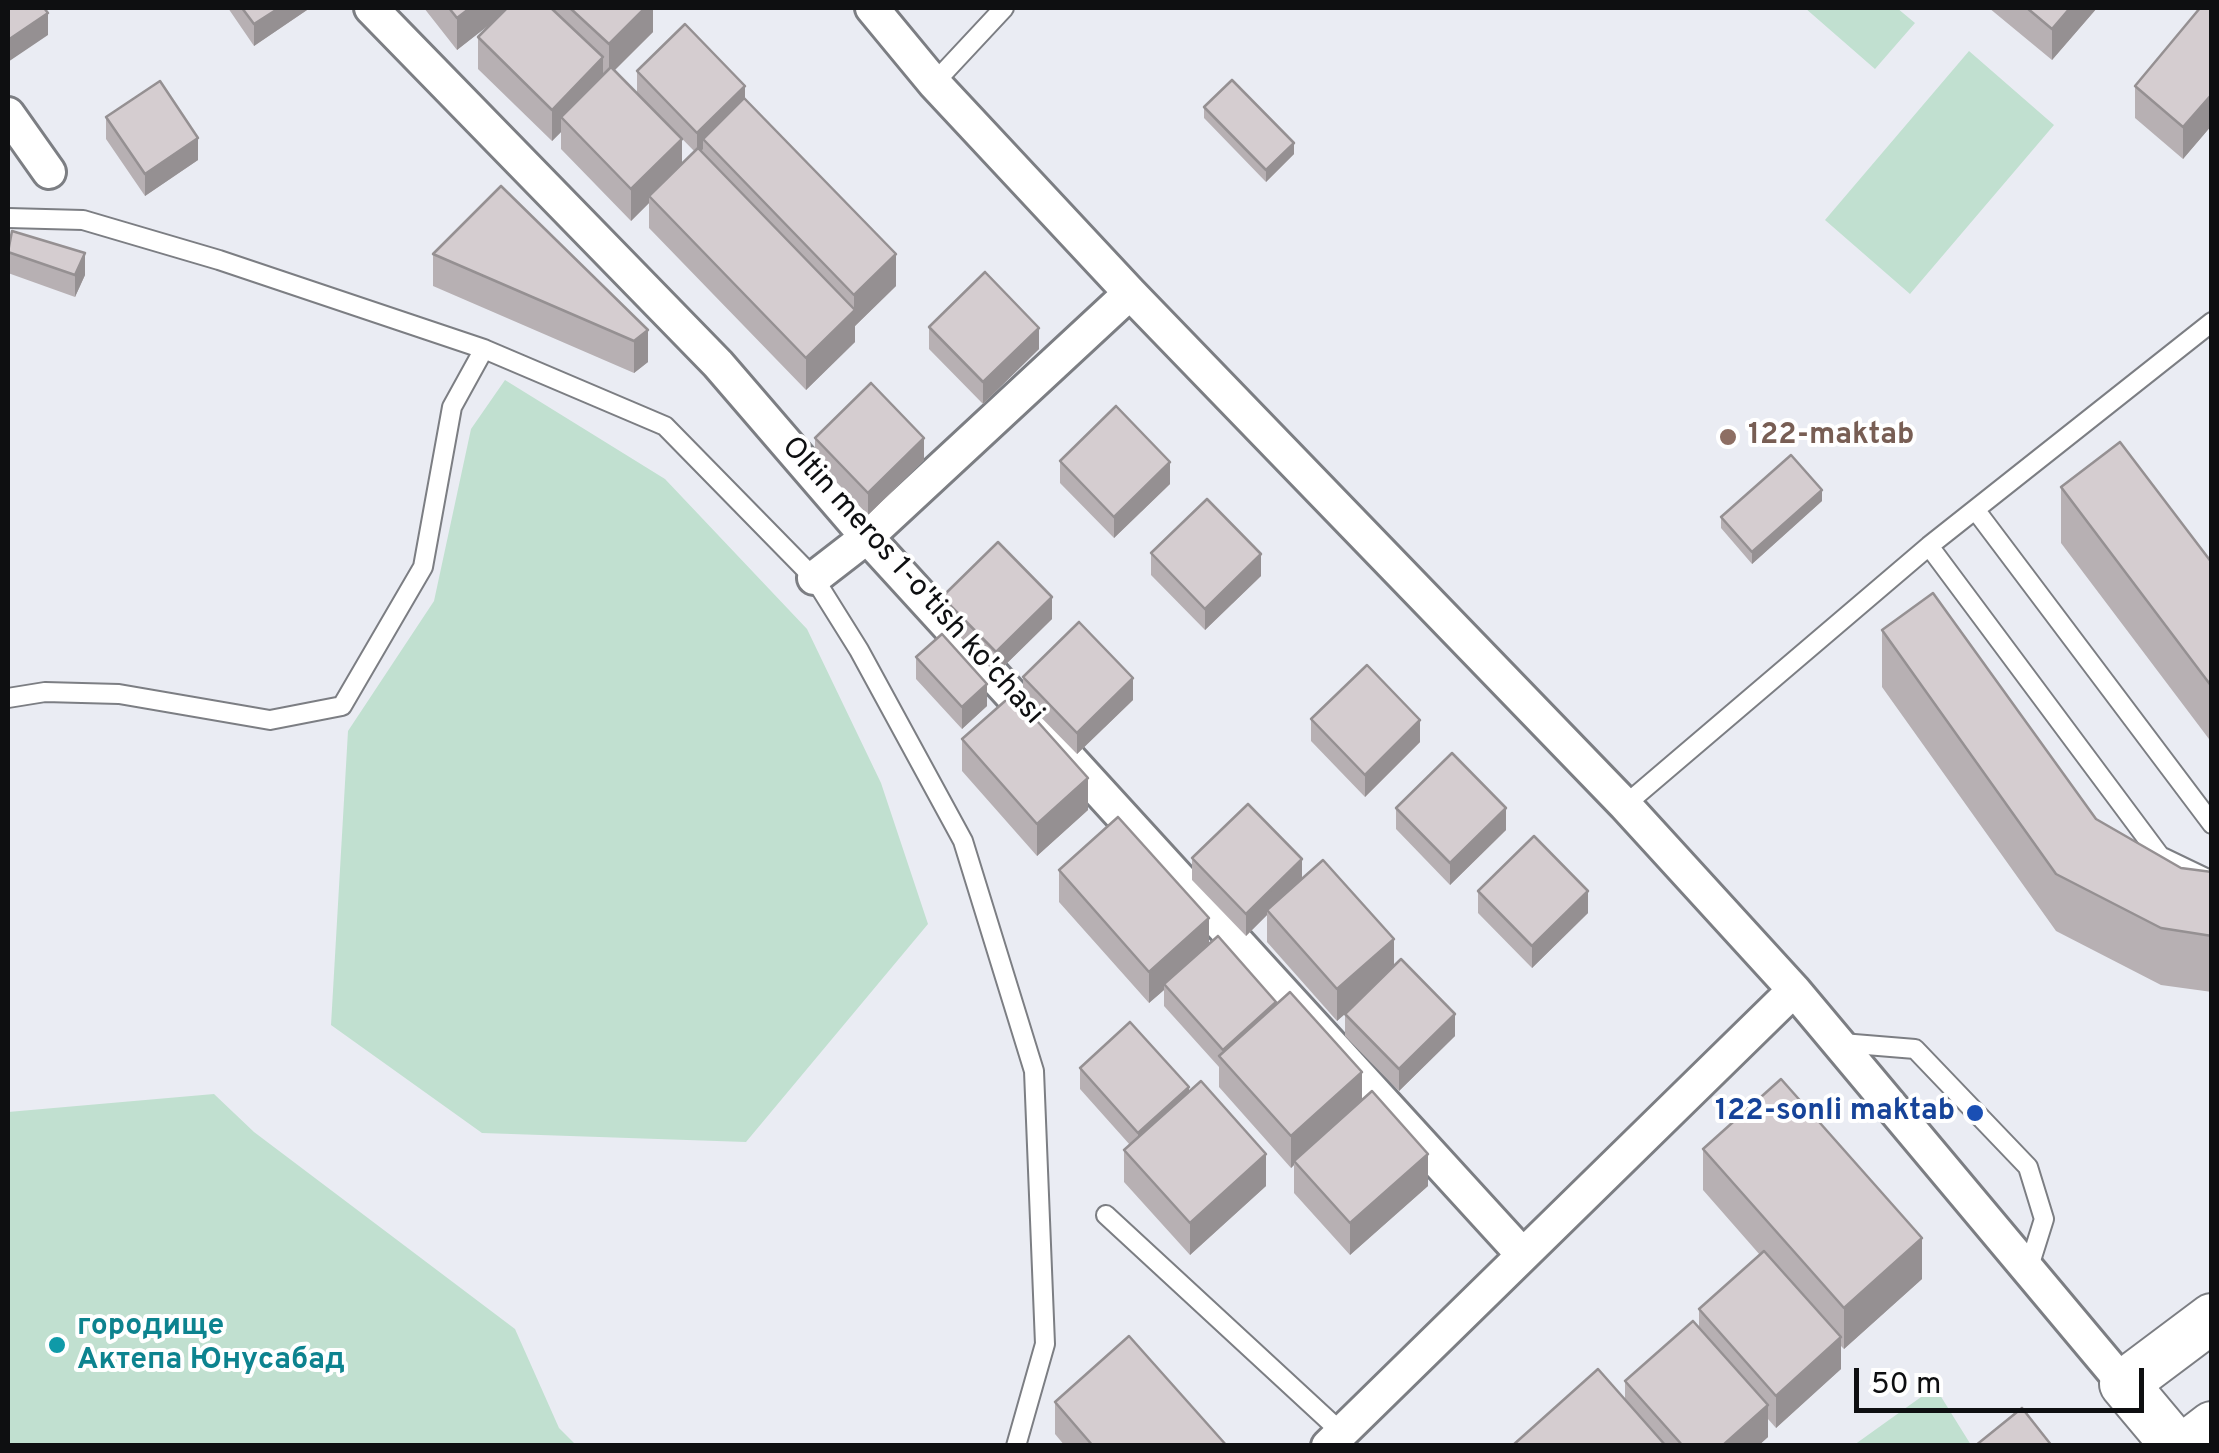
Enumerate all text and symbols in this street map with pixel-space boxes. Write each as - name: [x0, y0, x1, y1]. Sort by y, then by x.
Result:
- place label: 122-maktab: [1748, 419, 1914, 455]
- marker: 122-maktab: [1717, 426, 1739, 448]
- street label: Oltin meros 1-o'tish ko'chasi: [772, 431, 1050, 733]
- place label: 122-sonli maktab: [1715, 1095, 1955, 1131]
- marker: 122-sonli maktab: [1964, 1102, 1986, 1124]
- place label: городище Актепа Юнусабад: [77, 1310, 345, 1380]
- marker: городище Актепа Юнусабад: [46, 1334, 68, 1356]
- scale bar: [1859, 1348, 2149, 1410]
- text: 50 m: [1871, 1367, 1941, 1404]

